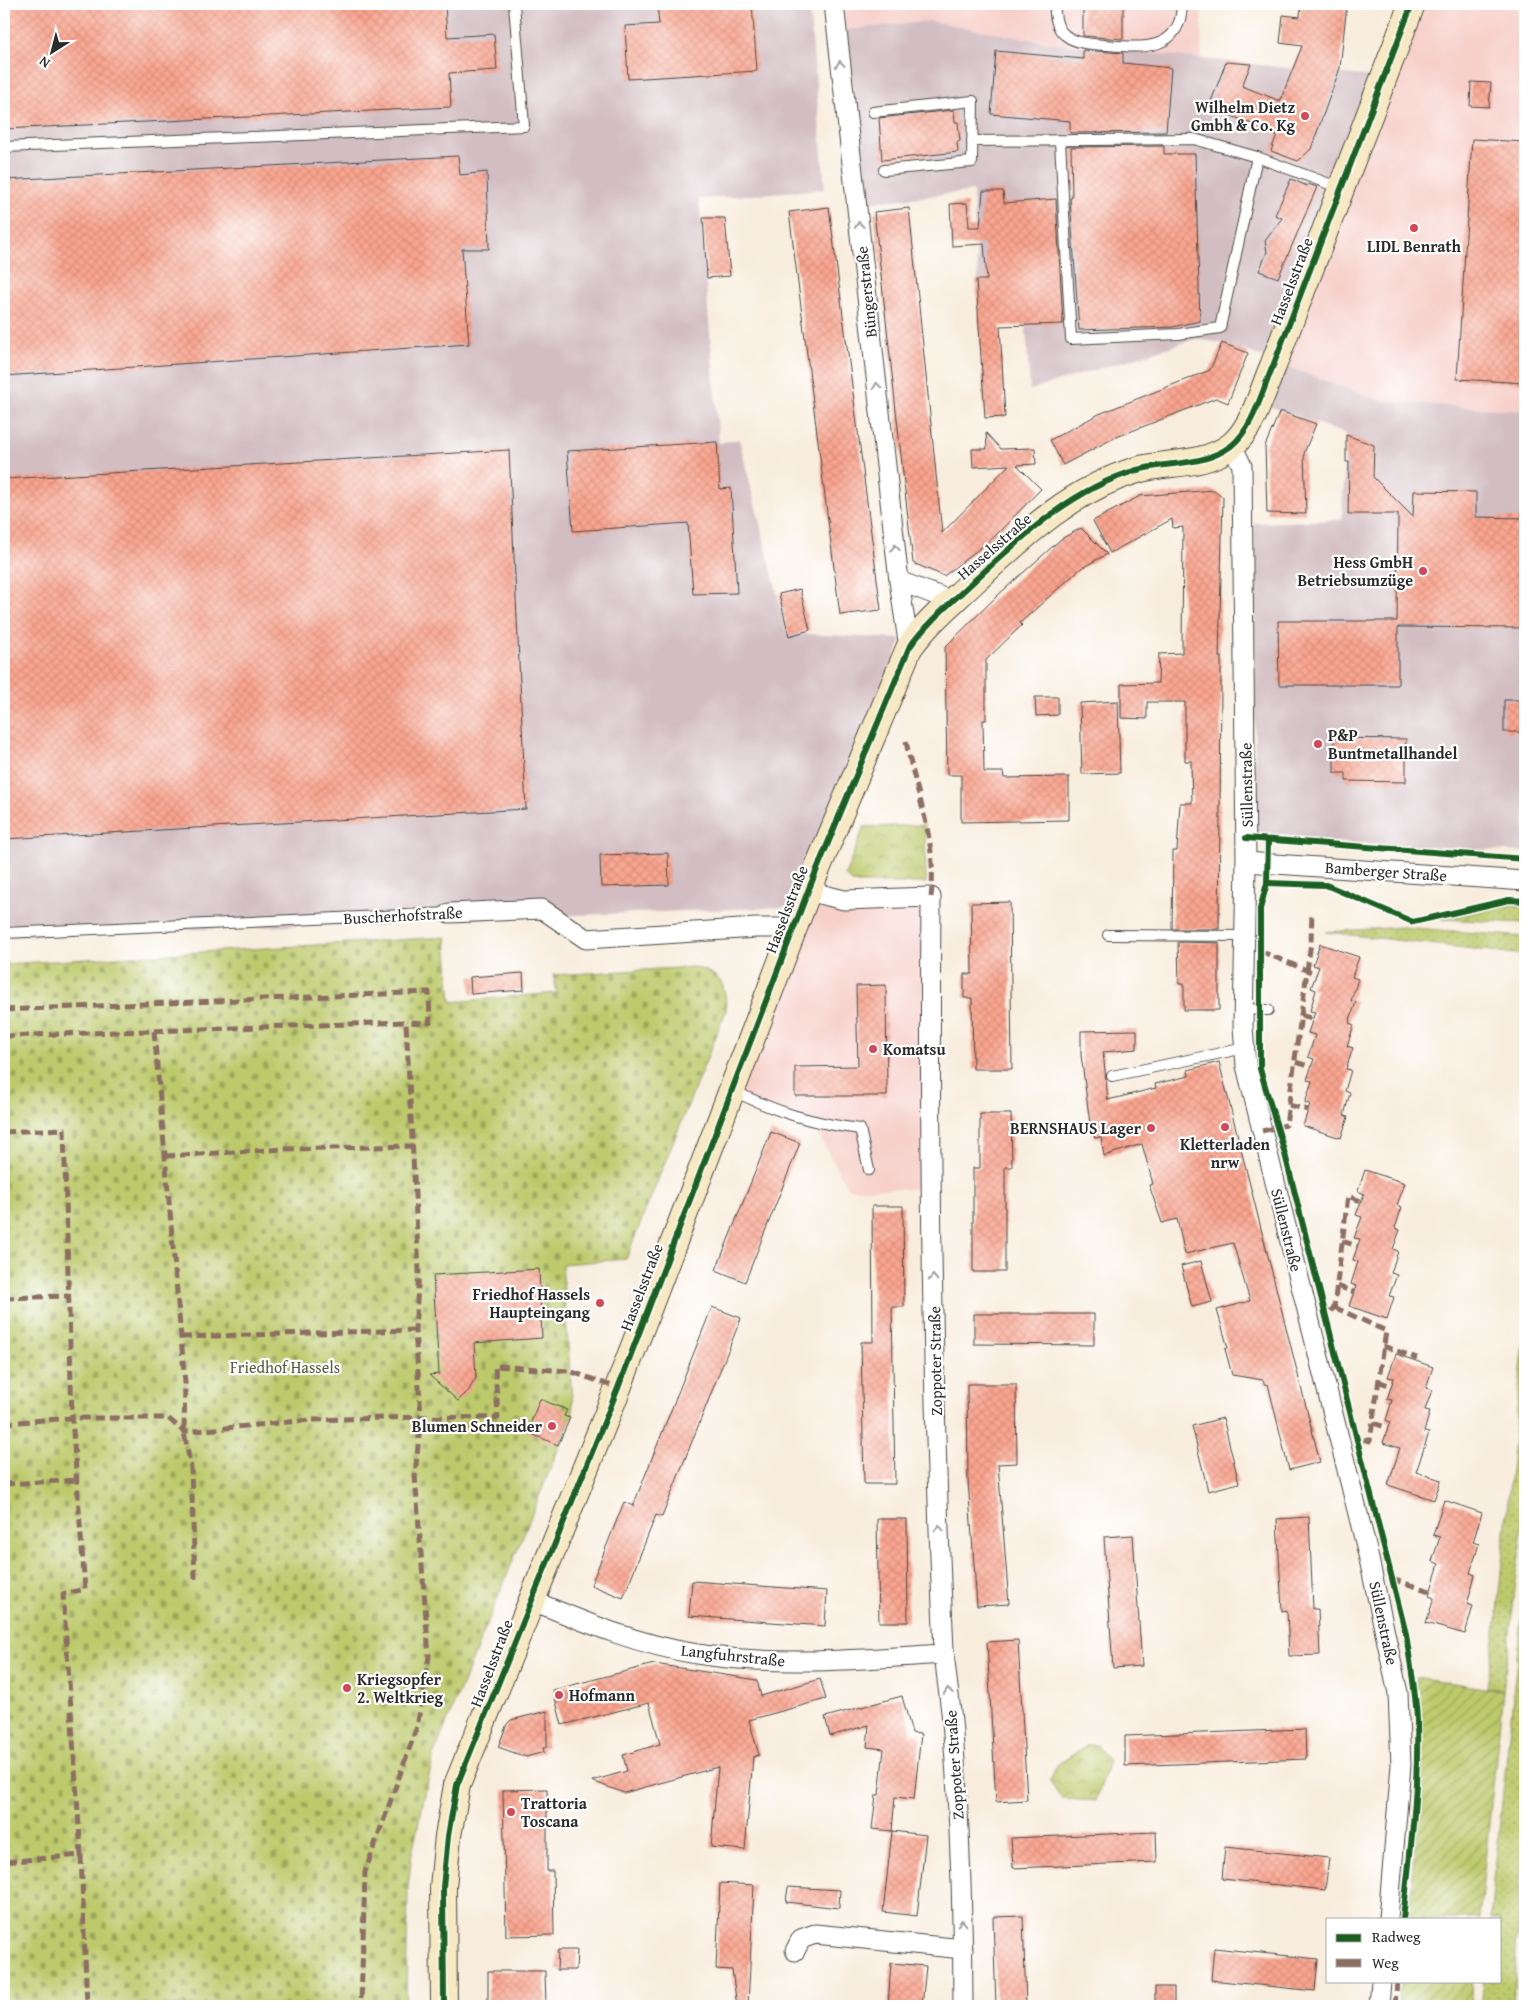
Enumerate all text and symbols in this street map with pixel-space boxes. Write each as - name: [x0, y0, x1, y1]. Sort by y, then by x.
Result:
- north arrow: [28, 28, 78, 78]
- text: N: [34, 51, 54, 73]
- one-way arrow: [835, 59, 846, 67]
- place label: Wilhelm Dietz Gmbh & Co. Kg: [1191, 95, 1296, 137]
- marker: Wilhelm Dietz Gmbh & Co. Kg: [1299, 110, 1311, 122]
- one-way arrow: [854, 221, 865, 229]
- marker: LIDL Benrath: [1408, 222, 1420, 234]
- street label: Hasselsstraße: [1263, 234, 1319, 328]
- place label: LIDL Benrath: [1367, 234, 1462, 258]
- street label: Büngerstraße: [849, 245, 883, 339]
- one-way arrow: [872, 382, 883, 390]
- street label: Hasselsstraße: [951, 507, 1037, 585]
- one-way arrow: [890, 544, 901, 552]
- place label: Hess GmbH Betriebsumzüge: [1297, 550, 1413, 592]
- marker: Hess GmbH Betriebsumzüge: [1417, 565, 1429, 577]
- place label: P&P Buntmetallhandel: [1328, 723, 1457, 765]
- marker: P&P Buntmetallhandel: [1312, 738, 1324, 750]
- street label: Süllenstraße: [1233, 742, 1259, 828]
- street label: Bamberger Straße: [1324, 855, 1448, 887]
- street label: Hasselsstraße: [758, 862, 814, 956]
- street label: Buscherhofstraße: [343, 900, 463, 930]
- place label: Komatsu: [883, 1037, 946, 1061]
- marker: Komatsu: [867, 1043, 879, 1055]
- place label: BERNSHAUS Lager: [1010, 1116, 1142, 1140]
- marker: Kletterladen nrw: [1219, 1121, 1231, 1133]
- marker: BERNSHAUS Lager: [1145, 1122, 1157, 1134]
- place label: Kletterladen nrw: [1180, 1132, 1271, 1174]
- street label: Süllenstraße: [1265, 1186, 1309, 1274]
- street label: Hasselsstraße: [613, 1240, 669, 1334]
- one-way arrow: [928, 1274, 938, 1282]
- place label: Friedhof Hassels Haupteingang: [473, 1282, 591, 1324]
- marker: Friedhof Hassels Haupteingang: [594, 1297, 606, 1309]
- street label: Zoppoter Straße: [922, 1306, 948, 1416]
- park label: Friedhof Hassels: [230, 1355, 340, 1379]
- place label: Blumen Schneider: [412, 1414, 543, 1438]
- marker: Blumen Schneider: [546, 1420, 558, 1432]
- one-way arrow: [934, 1524, 945, 1532]
- street label: Süllenstraße: [1363, 1579, 1405, 1667]
- street label: Hasselsstraße: [463, 1616, 519, 1710]
- street label: Langfuhrstraße: [680, 1638, 786, 1672]
- place label: Kriegsopfer 2. Weltkrieg: [357, 1667, 443, 1709]
- marker: Kriegsopfer 2. Weltkrieg: [341, 1682, 353, 1694]
- place label: Hofmann: [569, 1683, 636, 1707]
- one-way arrow: [943, 1686, 954, 1694]
- marker: Hofmann: [553, 1689, 565, 1701]
- street label: Zoppoter Straße: [938, 1709, 970, 1821]
- place label: Trattoria Toscana: [521, 1791, 588, 1833]
- marker: Trattoria Toscana: [505, 1806, 517, 1818]
- one-way arrow: [957, 1918, 968, 1926]
- legend: [1326, 1918, 1502, 1982]
- text: Radweg: [1372, 1926, 1421, 1947]
- text: Weg: [1372, 1952, 1399, 1973]

